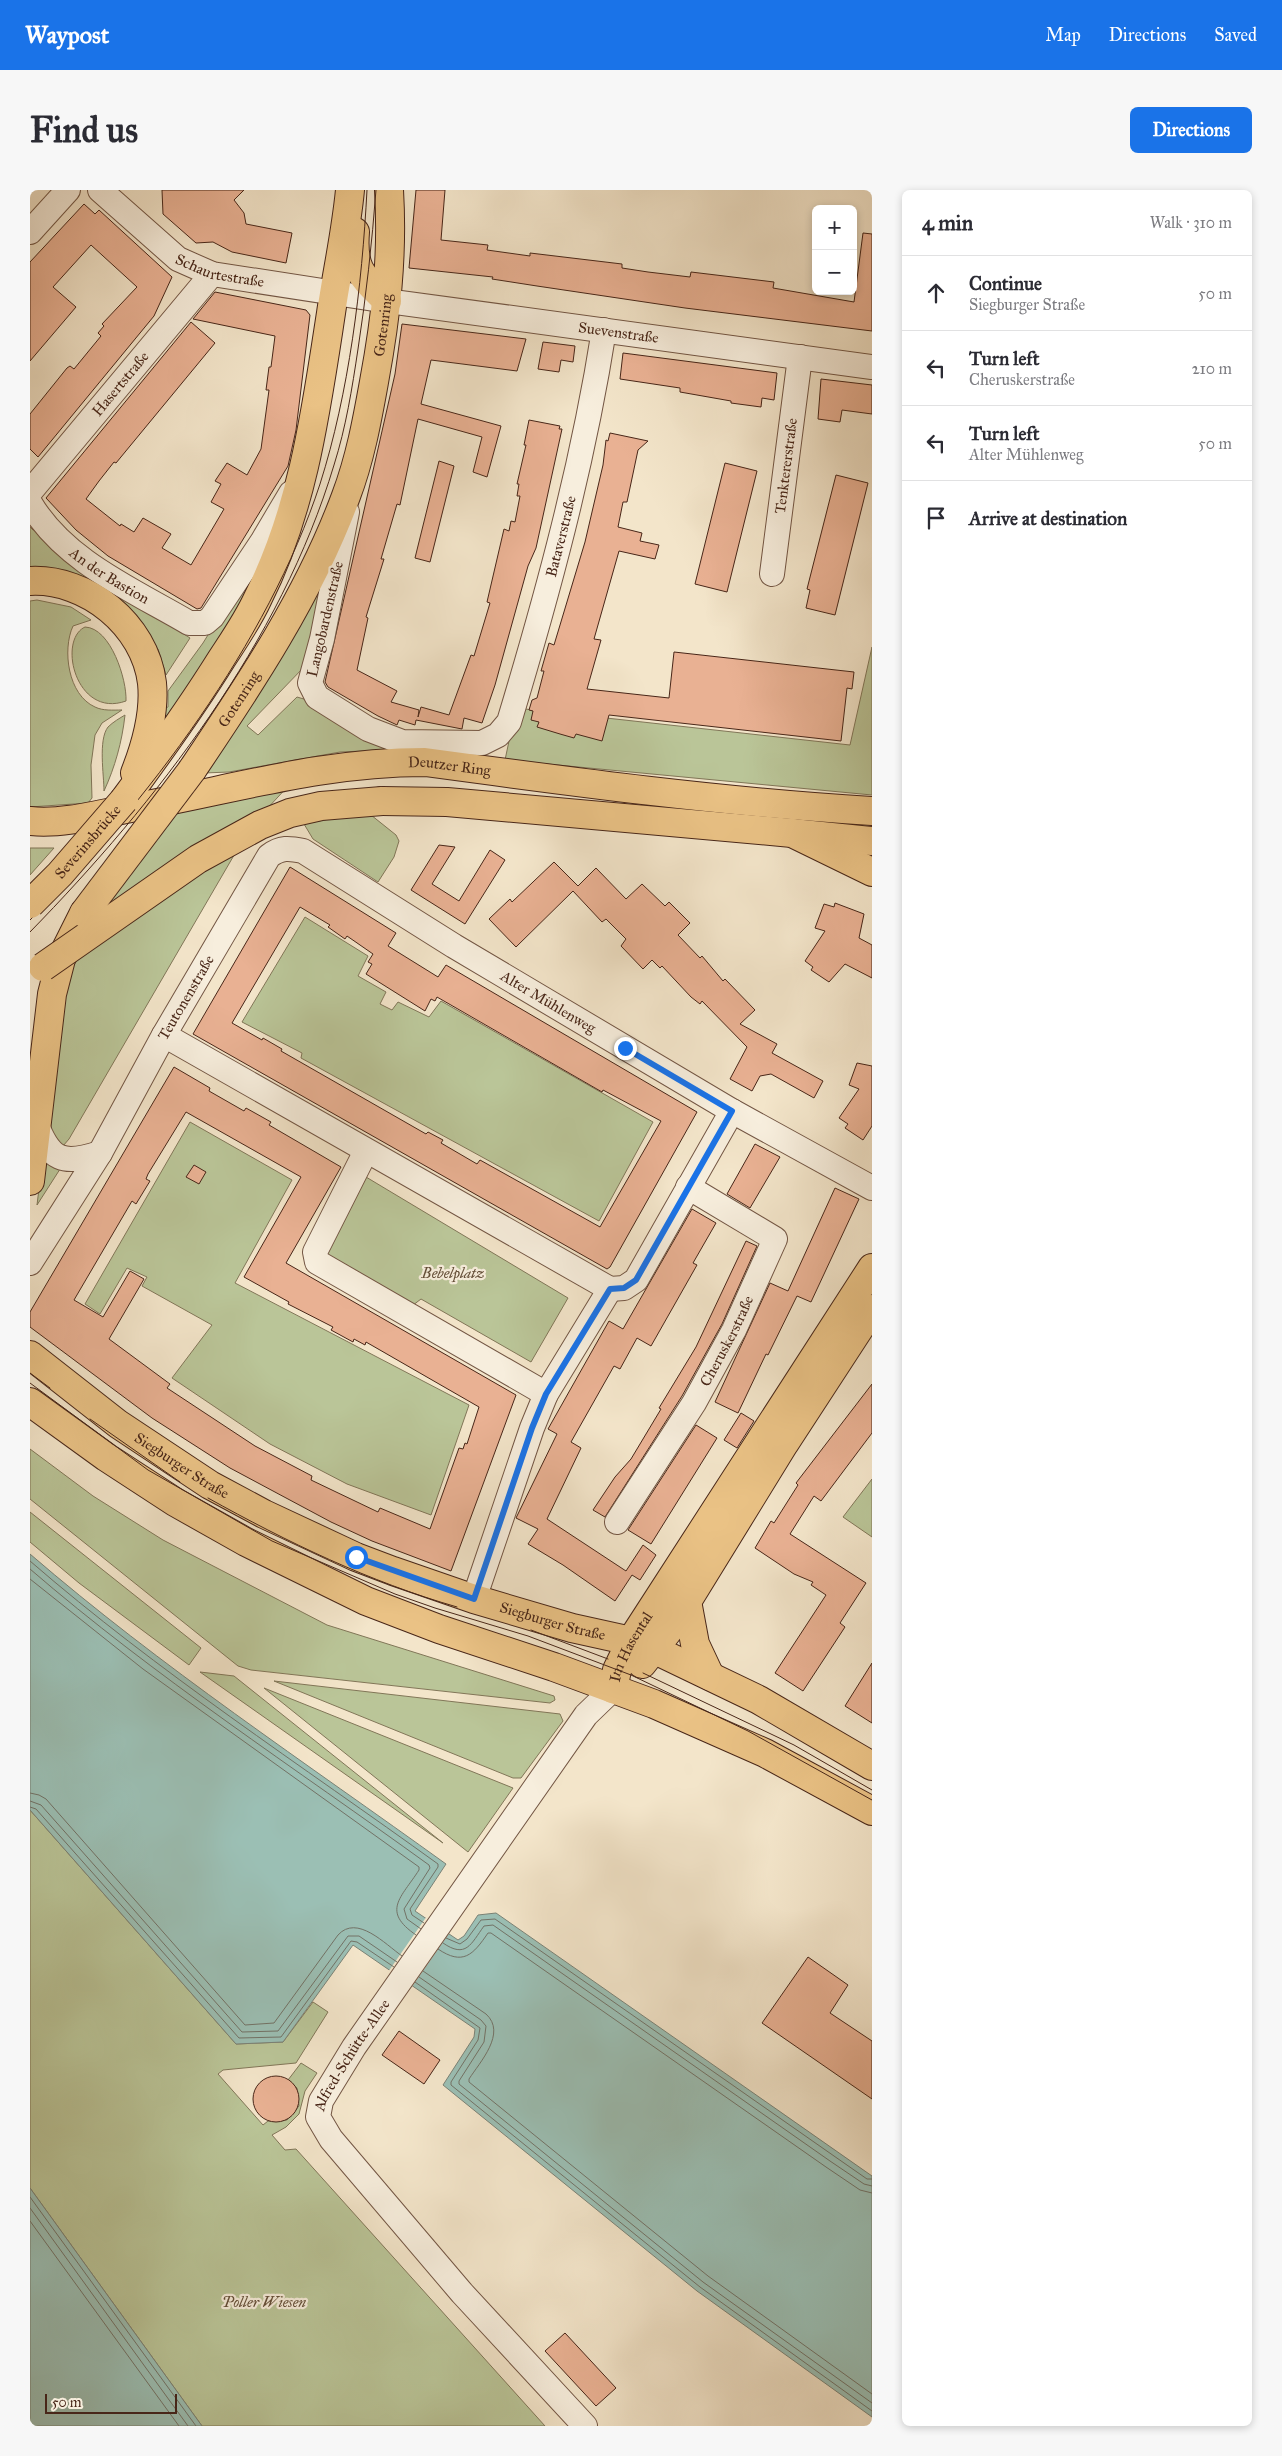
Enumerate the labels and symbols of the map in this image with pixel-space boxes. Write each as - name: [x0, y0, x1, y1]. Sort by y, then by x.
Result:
- street label: Schaurtestraße: [173, 250, 265, 291]
- street label: Gotenring: [370, 292, 396, 358]
- street label: Suevenstraße: [577, 318, 660, 347]
- street label: Hasertstraße: [88, 348, 153, 420]
- street label: Tenktererstraße: [771, 417, 801, 515]
- street label: Bataverstraße: [542, 494, 580, 579]
- street label: An der Bastion: [65, 543, 152, 608]
- street label: Langobardenstraße: [303, 559, 347, 679]
- street label: Gotenring: [214, 667, 264, 731]
- street label: Deutzer Ring: [408, 753, 493, 780]
- street label: Severinsbrücke: [51, 801, 125, 882]
- street label: Teutonenstraße: [154, 952, 218, 1043]
- street label: Alter Mühlenweg: [497, 966, 600, 1038]
- route end: [614, 1037, 637, 1060]
- park label: Bebelplatz: [421, 1264, 485, 1283]
- street label: Cheruskerstraße: [696, 1293, 757, 1389]
- street label: Siegburger Straße: [131, 1429, 232, 1502]
- route start: [345, 1546, 368, 1569]
- street label: Siegburger Straße: [498, 1598, 607, 1644]
- street label: Im Hasental: [606, 1608, 657, 1684]
- street label: Alfred-Schütte-Allee: [310, 1996, 394, 2113]
- park label: Poller Wiesen: [222, 2293, 306, 2311]
- scale bar: [45, 2391, 178, 2414]

